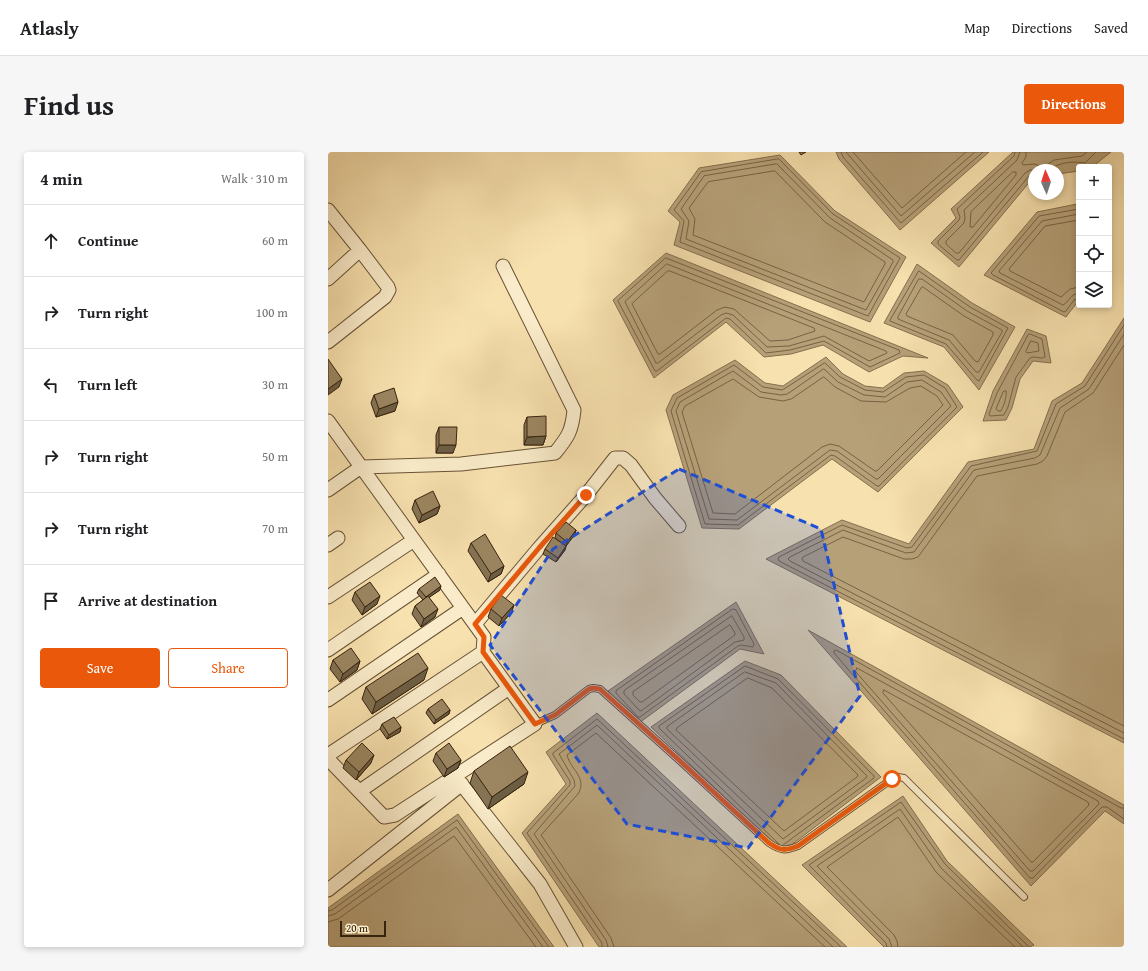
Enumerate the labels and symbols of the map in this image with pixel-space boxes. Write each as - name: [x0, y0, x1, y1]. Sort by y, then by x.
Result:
- north arrow: [1028, 164, 1064, 200]
- route end: [577, 486, 595, 504]
- route start: [883, 770, 901, 788]
- scale bar: [340, 919, 386, 938]

